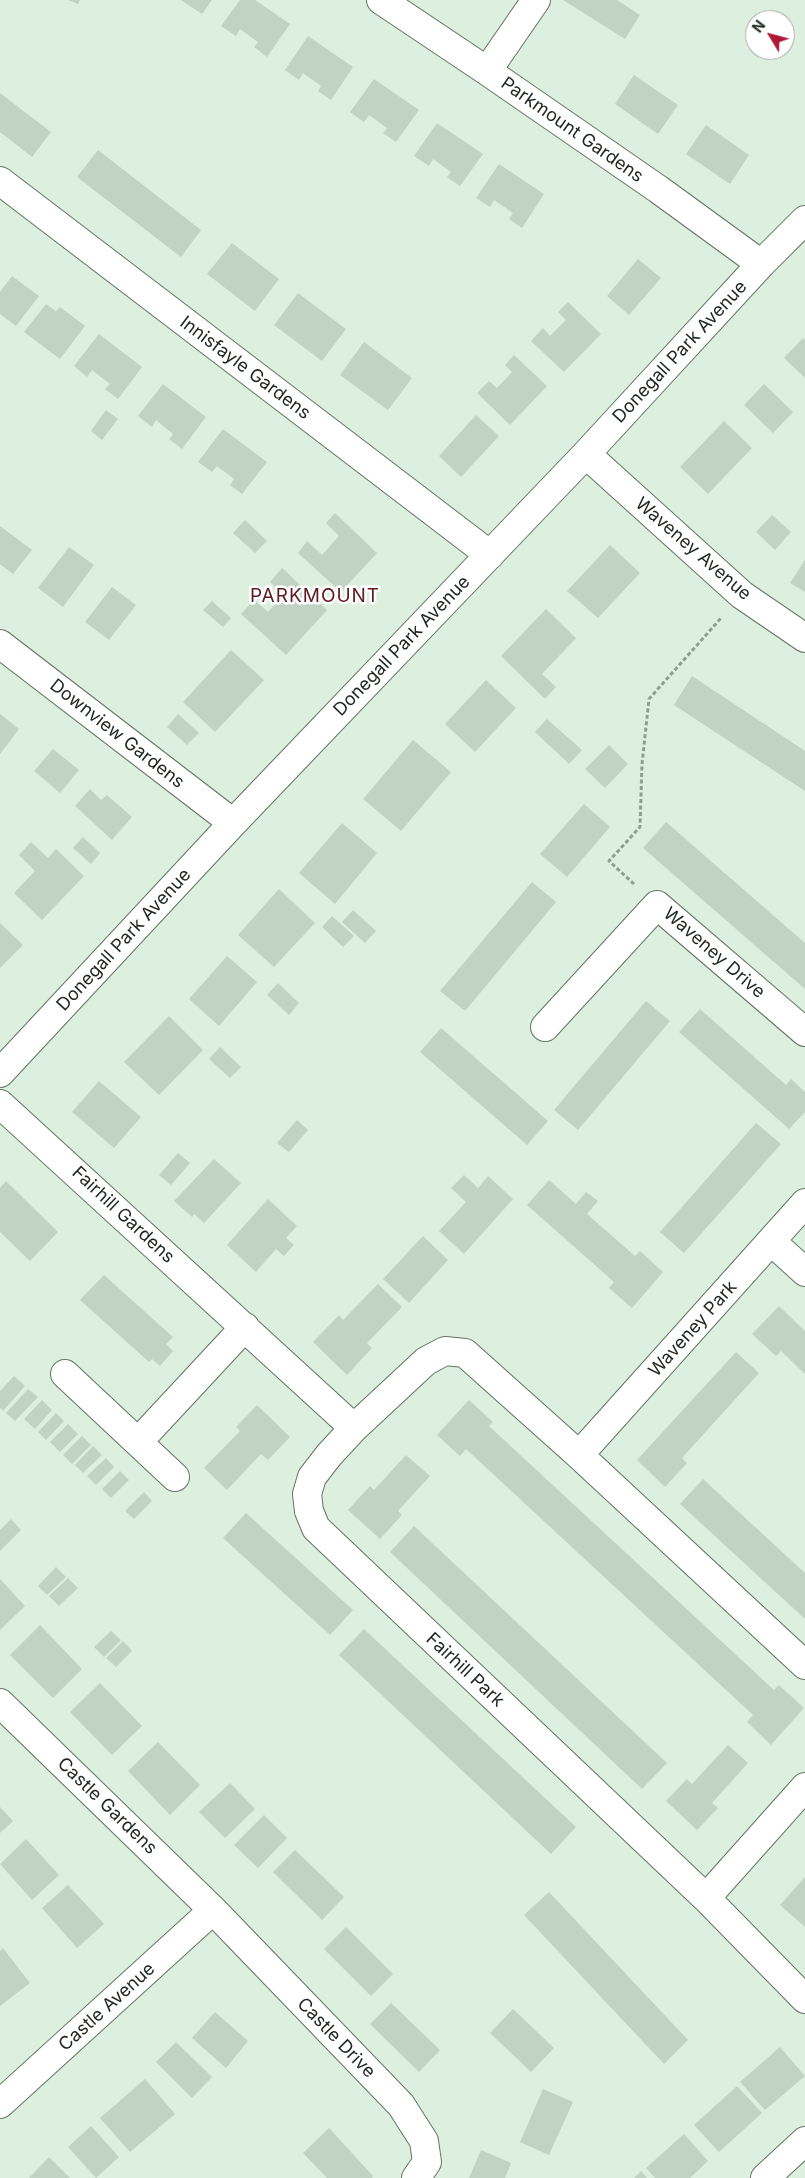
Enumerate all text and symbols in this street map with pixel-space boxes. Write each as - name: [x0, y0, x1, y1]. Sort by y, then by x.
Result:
- north arrow: [745, 10, 795, 60]
- text: N: [748, 17, 768, 36]
- street label: Parkmount Gardens: [497, 73, 647, 187]
- street label: Donegall Park Avenue: [608, 276, 752, 428]
- street label: Innisfayle Gardens: [175, 312, 315, 424]
- street label: Waveney Avenue: [631, 493, 755, 605]
- street label: Donegall Park Avenue: [329, 571, 475, 721]
- district label: PARKMOUNT: [249, 585, 381, 607]
- street label: Downview Gardens: [45, 675, 189, 793]
- street label: Donegall Park Avenue: [52, 864, 196, 1016]
- street label: Waveney Drive: [659, 903, 769, 1003]
- street label: Fairhill Gardens: [67, 1162, 179, 1268]
- street label: Waveney Park: [644, 1277, 742, 1381]
- street label: Fairhill Park: [421, 1628, 509, 1712]
- street label: Castle Gardens: [53, 1753, 161, 1859]
- street label: Castle Avenue: [55, 1958, 159, 2056]
- street label: Castle Drive: [292, 1993, 380, 2083]

